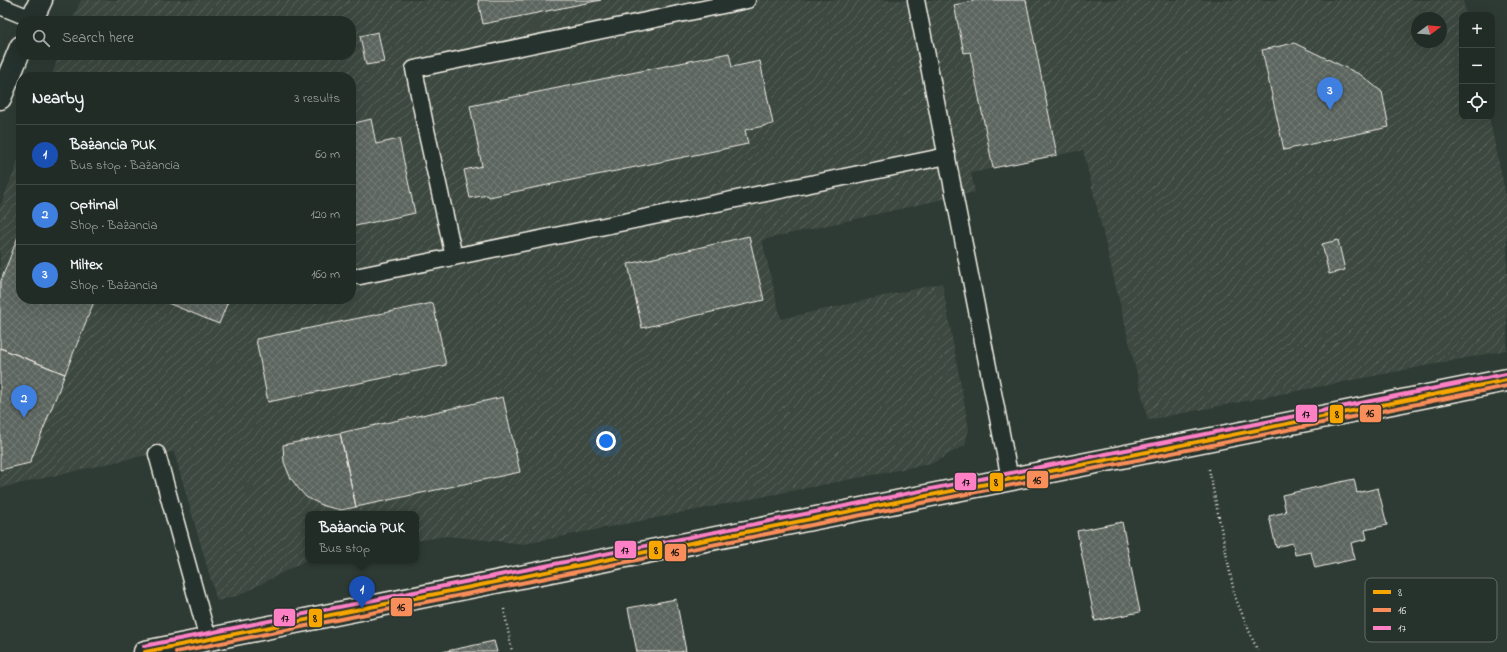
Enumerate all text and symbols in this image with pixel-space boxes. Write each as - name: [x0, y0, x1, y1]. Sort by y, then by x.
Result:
- north arrow: [1411, 12, 1447, 48]
- map controls: [1459, 12, 1495, 120]
- button: +: [1459, 12, 1495, 48]
- search box: [16, 16, 356, 60]
- icon: search: [30, 27, 52, 49]
- text: Search here: [62, 27, 134, 49]
- button: −: [1459, 48, 1495, 84]
- pin: 3: [1317, 77, 1343, 110]
- button: locate: [1459, 84, 1495, 120]
- text: Nearby: [32, 86, 84, 111]
- text: 3 results: [294, 89, 340, 108]
- text: Bażancia PUK: [70, 134, 156, 156]
- text: 1: [43, 145, 47, 164]
- text: 60 m: [315, 145, 340, 164]
- text: Bus stop · Bażancia: [70, 156, 180, 175]
- text: Optimal: [70, 194, 118, 216]
- text: 2: [42, 205, 48, 224]
- text: 120 m: [310, 205, 340, 224]
- text: Shop · Bażancia: [70, 216, 157, 235]
- text: Miltex: [70, 254, 103, 276]
- text: 3: [42, 265, 48, 284]
- text: 160 m: [311, 265, 340, 284]
- text: Shop · Bażancia: [70, 276, 157, 295]
- pin: 2: [11, 385, 37, 418]
- line badge: 17: [1295, 404, 1318, 423]
- line badge: 8: [1329, 404, 1344, 424]
- line badge: 16: [1359, 404, 1382, 423]
- text: 16: [1366, 406, 1374, 422]
- text: 17: [1302, 407, 1310, 423]
- text: 8: [1334, 407, 1340, 423]
- your location: [596, 431, 616, 451]
- line badge: 16: [1026, 470, 1049, 489]
- line badge: 17: [954, 472, 977, 491]
- line badge: 8: [989, 472, 1004, 492]
- text: 16: [1033, 473, 1041, 489]
- text: 17: [962, 475, 970, 491]
- text: 8: [993, 475, 999, 491]
- popup: [305, 511, 419, 563]
- text: Bażancia PUK: [319, 517, 405, 539]
- text: Bus stop: [319, 539, 370, 558]
- line badge: 17: [614, 540, 637, 559]
- line badge: 8: [648, 540, 663, 560]
- text: 17: [621, 543, 629, 559]
- text: 8: [653, 543, 659, 559]
- line badge: 16: [664, 543, 687, 562]
- text: 16: [671, 545, 679, 561]
- pin: 1: [349, 576, 375, 609]
- legend: [1365, 578, 1497, 642]
- text: 8: [1398, 585, 1402, 601]
- line badge: 16: [390, 597, 413, 617]
- text: 16: [397, 600, 405, 616]
- text: 16: [1398, 603, 1406, 619]
- line badge: 17: [273, 608, 296, 627]
- line badge: 8: [308, 608, 323, 628]
- text: 17: [281, 611, 289, 627]
- text: 8: [312, 611, 318, 627]
- text: 17: [1398, 621, 1406, 637]

